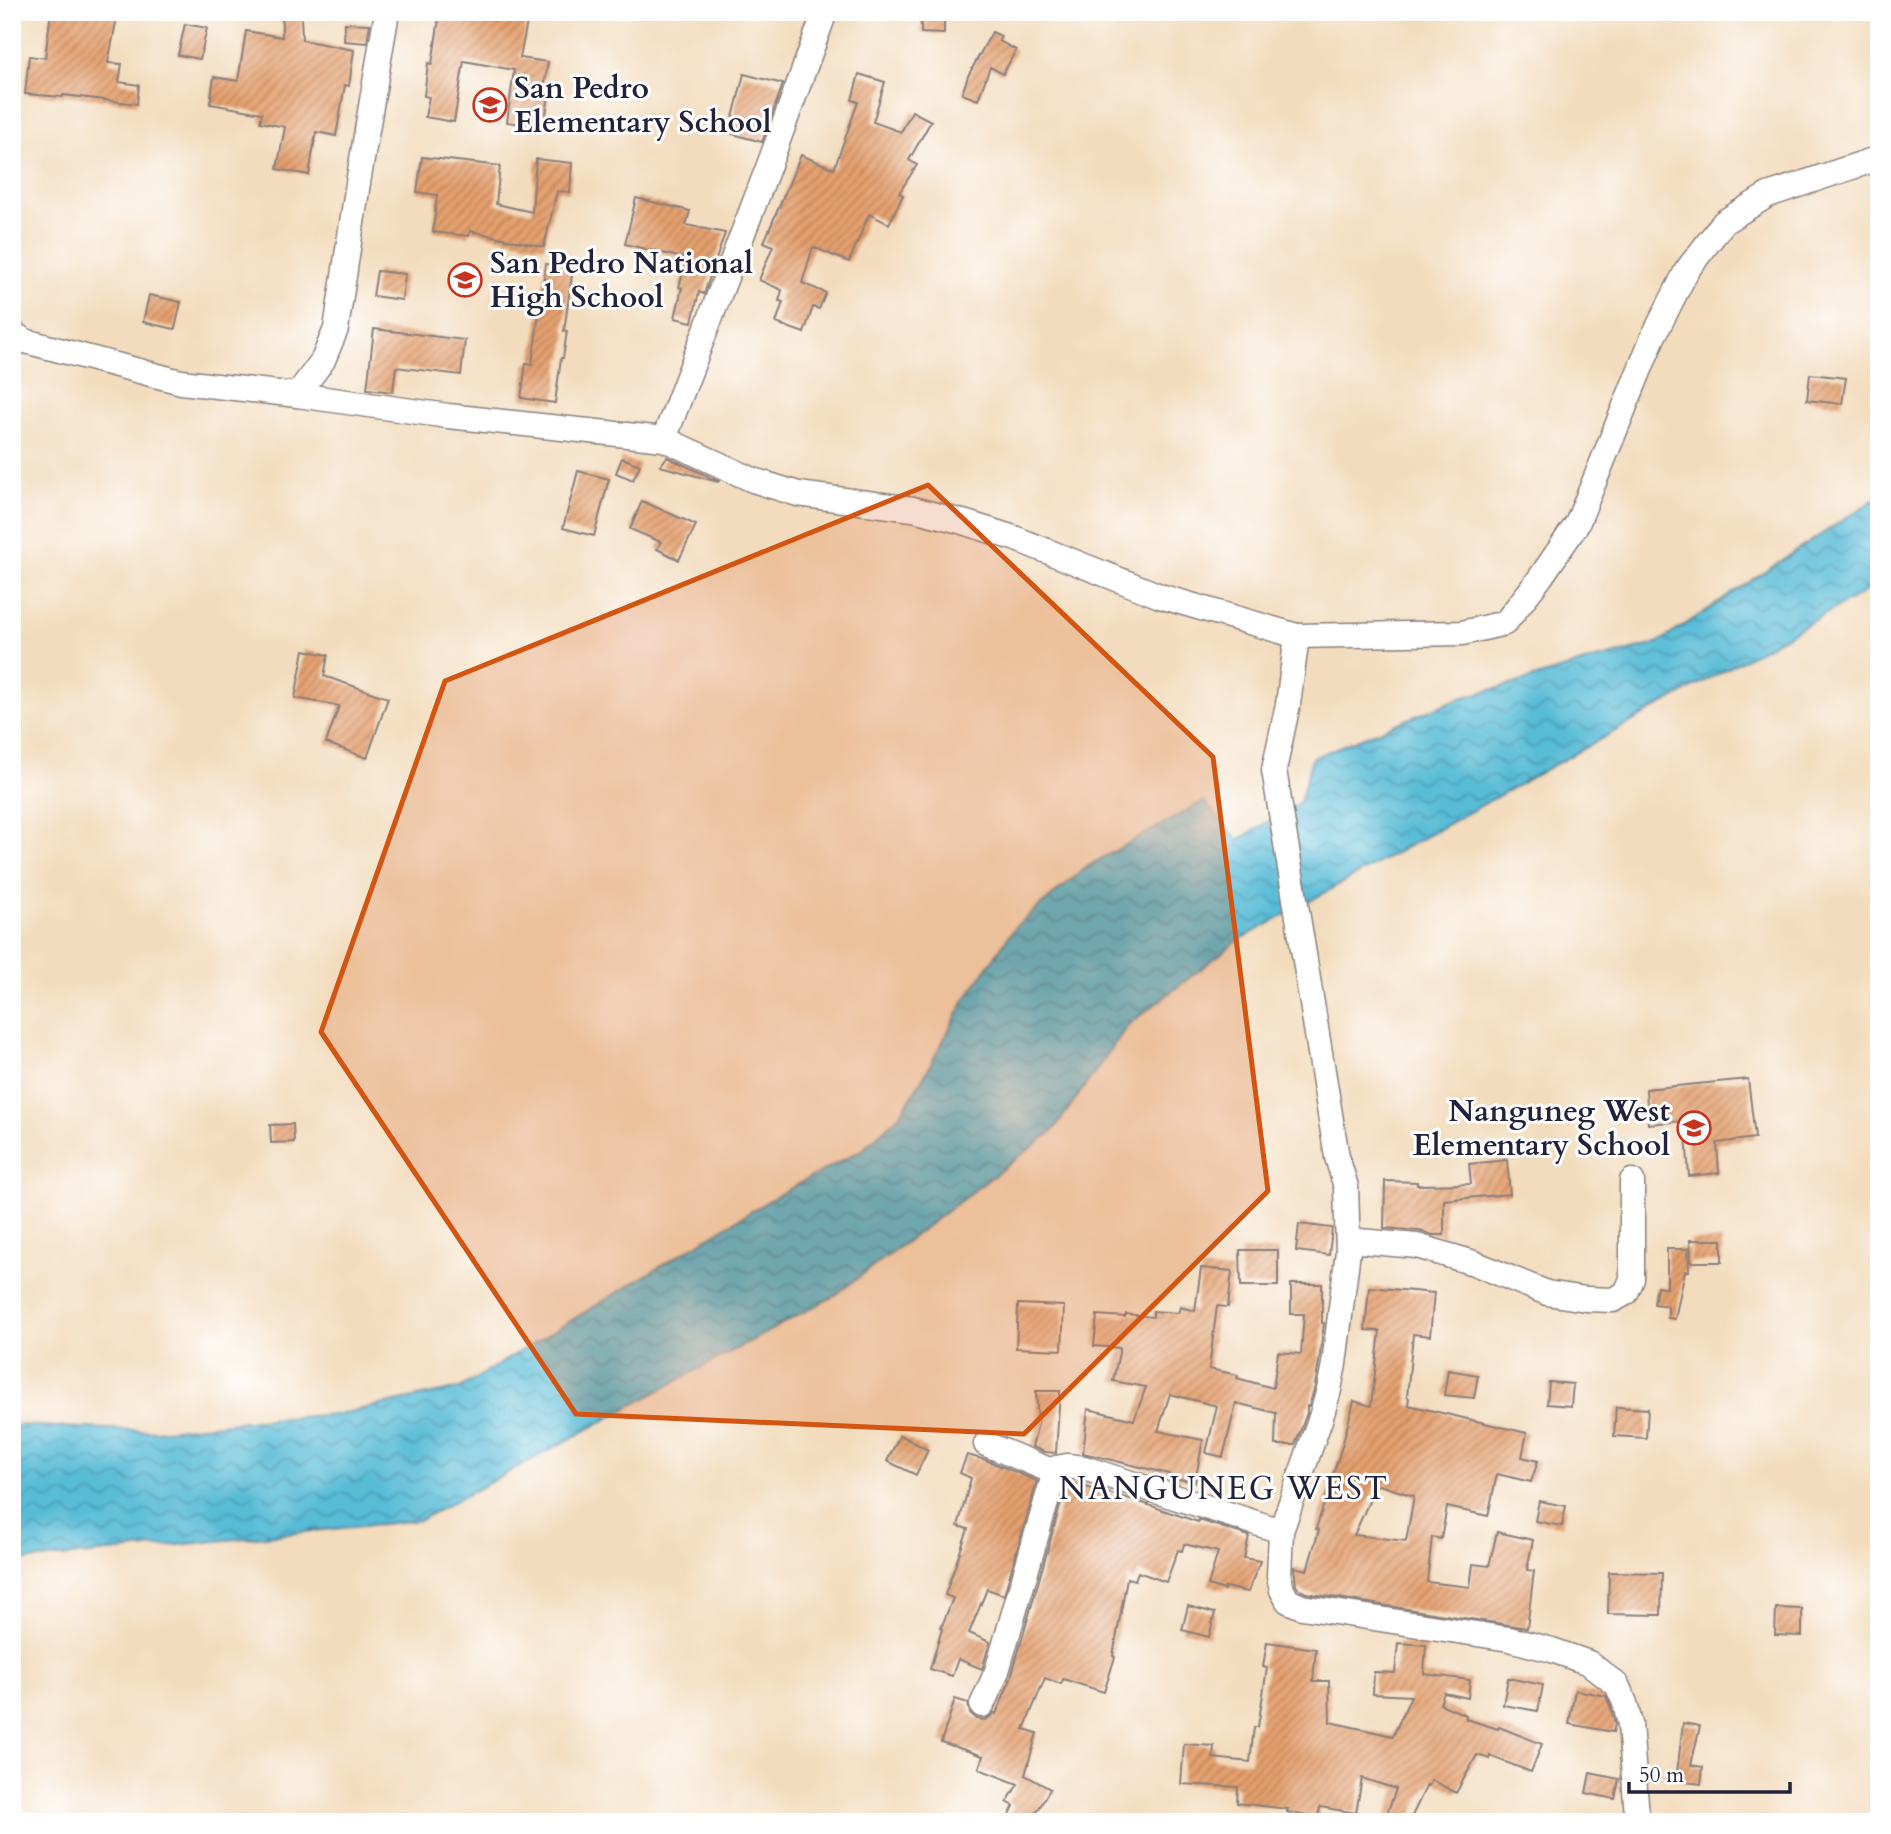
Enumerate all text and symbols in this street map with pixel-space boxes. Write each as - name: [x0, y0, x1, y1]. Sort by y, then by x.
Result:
- place label: San Pedro Elementary School: [514, 68, 772, 143]
- school or university icon: San Pedro Elementary School: [471, 86, 509, 124]
- place label: San Pedro National High School: [490, 243, 753, 318]
- school or university icon: San Pedro National High School: [446, 261, 484, 299]
- place label: Nanguneg West Elementary School: [1413, 1091, 1670, 1166]
- school or university icon: Nanguneg West Elementary School: [1675, 1109, 1713, 1147]
- district label: NANGUNEG WEST: [1059, 1467, 1389, 1511]
- scale bar: [1629, 1750, 1790, 1794]
- text: 50 m: [1639, 1761, 1684, 1790]

